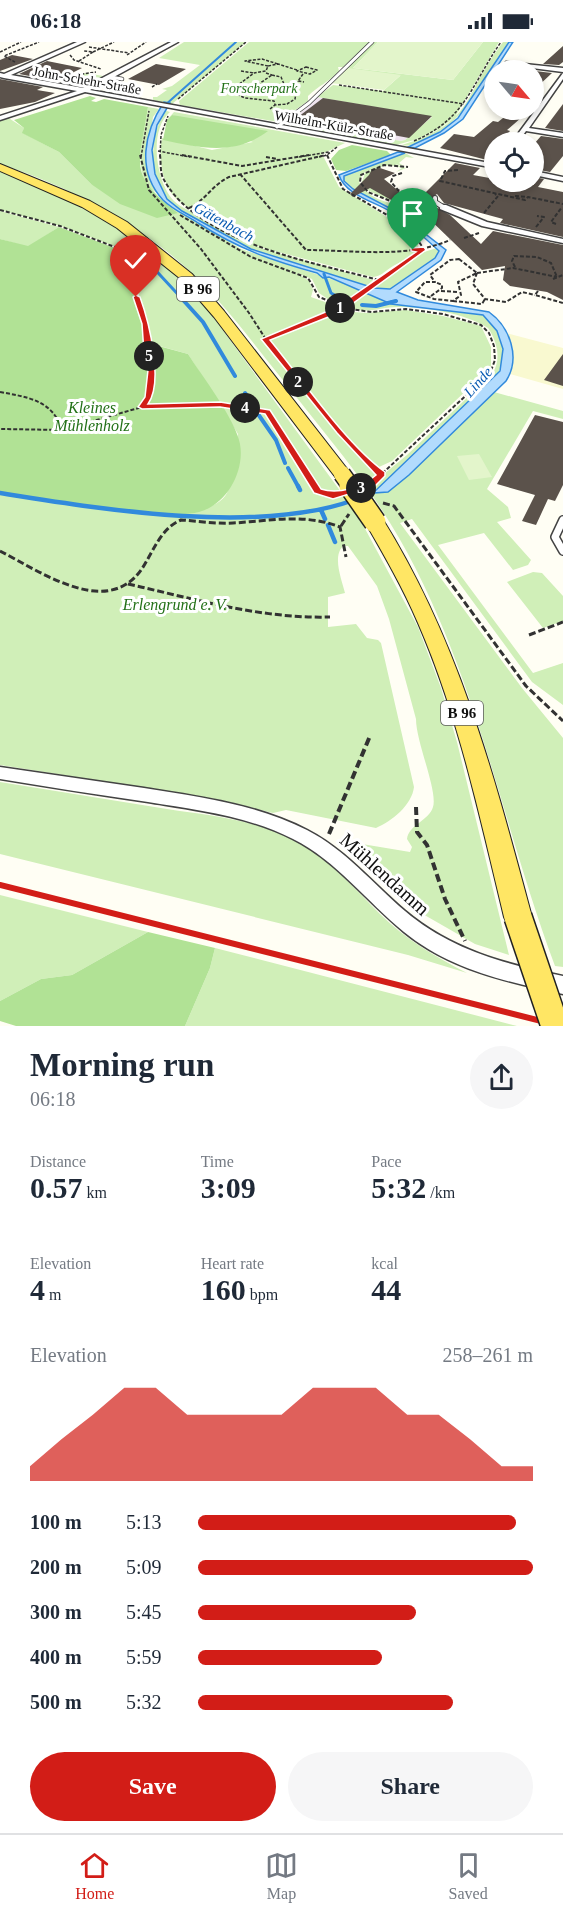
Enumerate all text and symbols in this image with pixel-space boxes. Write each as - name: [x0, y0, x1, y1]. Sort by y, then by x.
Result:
- text: 06:18: [30, 8, 81, 33]
- north arrow: [484, 60, 544, 120]
- map controls: [484, 60, 544, 192]
- street label: John-Schehr-Straße: [31, 64, 142, 97]
- park label: Forscherpark: [220, 81, 298, 96]
- street label: Wilhelm-Külz-Straße: [273, 108, 395, 143]
- button: locate: [484, 132, 544, 192]
- pin: [387, 188, 438, 250]
- icon: arrive: [396, 197, 429, 230]
- water label: Gätenbach: [191, 199, 257, 245]
- pin: [110, 235, 161, 297]
- icon: check: [119, 244, 152, 277]
- road number: B 96: [177, 277, 219, 301]
- pin: 1: [325, 293, 355, 323]
- text: 1: [336, 299, 344, 316]
- pin: 5: [134, 341, 164, 371]
- text: 5: [145, 347, 153, 364]
- water label: Linde: [460, 364, 496, 401]
- pin: 2: [283, 367, 313, 397]
- text: 2: [294, 373, 302, 390]
- pin: 4: [230, 393, 260, 423]
- park label: Kleines Mühlenholz: [53, 399, 131, 434]
- text: 4: [241, 399, 249, 416]
- pin: 3: [346, 473, 376, 503]
- text: 3: [357, 479, 365, 496]
- park label: Erlengrund e. V.: [122, 596, 228, 614]
- road number: B 96: [441, 701, 483, 725]
- street label: Mühlendamm: [336, 828, 434, 920]
- button: share: [470, 1046, 533, 1109]
- text: Morning run: [30, 1047, 214, 1083]
- text: 06:18: [30, 1088, 76, 1110]
- text: Distance: [30, 1153, 86, 1170]
- text: Time: [201, 1153, 234, 1170]
- text: Pace: [371, 1153, 402, 1170]
- text: 0.57: [30, 1171, 83, 1204]
- text: 3:09: [201, 1171, 256, 1204]
- text: 5:32: [371, 1171, 426, 1204]
- text: km: [83, 1184, 107, 1201]
- text: /km: [426, 1184, 455, 1201]
- text: Elevation: [30, 1255, 91, 1272]
- text: Heart rate: [201, 1255, 264, 1272]
- text: kcal: [371, 1255, 398, 1272]
- text: 4: [30, 1273, 45, 1306]
- text: 160: [201, 1273, 246, 1306]
- text: 44: [371, 1273, 401, 1306]
- text: m: [45, 1286, 61, 1303]
- text: bpm: [246, 1286, 278, 1303]
- text: Elevation: [30, 1344, 107, 1366]
- text: 258–261 m: [442, 1344, 533, 1366]
- text: 100 m: [30, 1511, 82, 1533]
- text: 5:13: [126, 1511, 162, 1533]
- text: 200 m: [30, 1556, 82, 1578]
- text: 5:09: [126, 1556, 162, 1578]
- text: 300 m: [30, 1601, 82, 1623]
- text: 5:45: [126, 1601, 162, 1623]
- text: 400 m: [30, 1646, 82, 1668]
- text: 5:59: [126, 1646, 162, 1668]
- text: 500 m: [30, 1691, 82, 1713]
- text: 5:32: [126, 1691, 162, 1713]
- button: Save: [30, 1752, 276, 1821]
- button: Share: [288, 1752, 533, 1821]
- tab: Home: [75, 1849, 114, 1903]
- tab: Map: [265, 1849, 298, 1903]
- tab: Saved: [449, 1849, 488, 1903]

